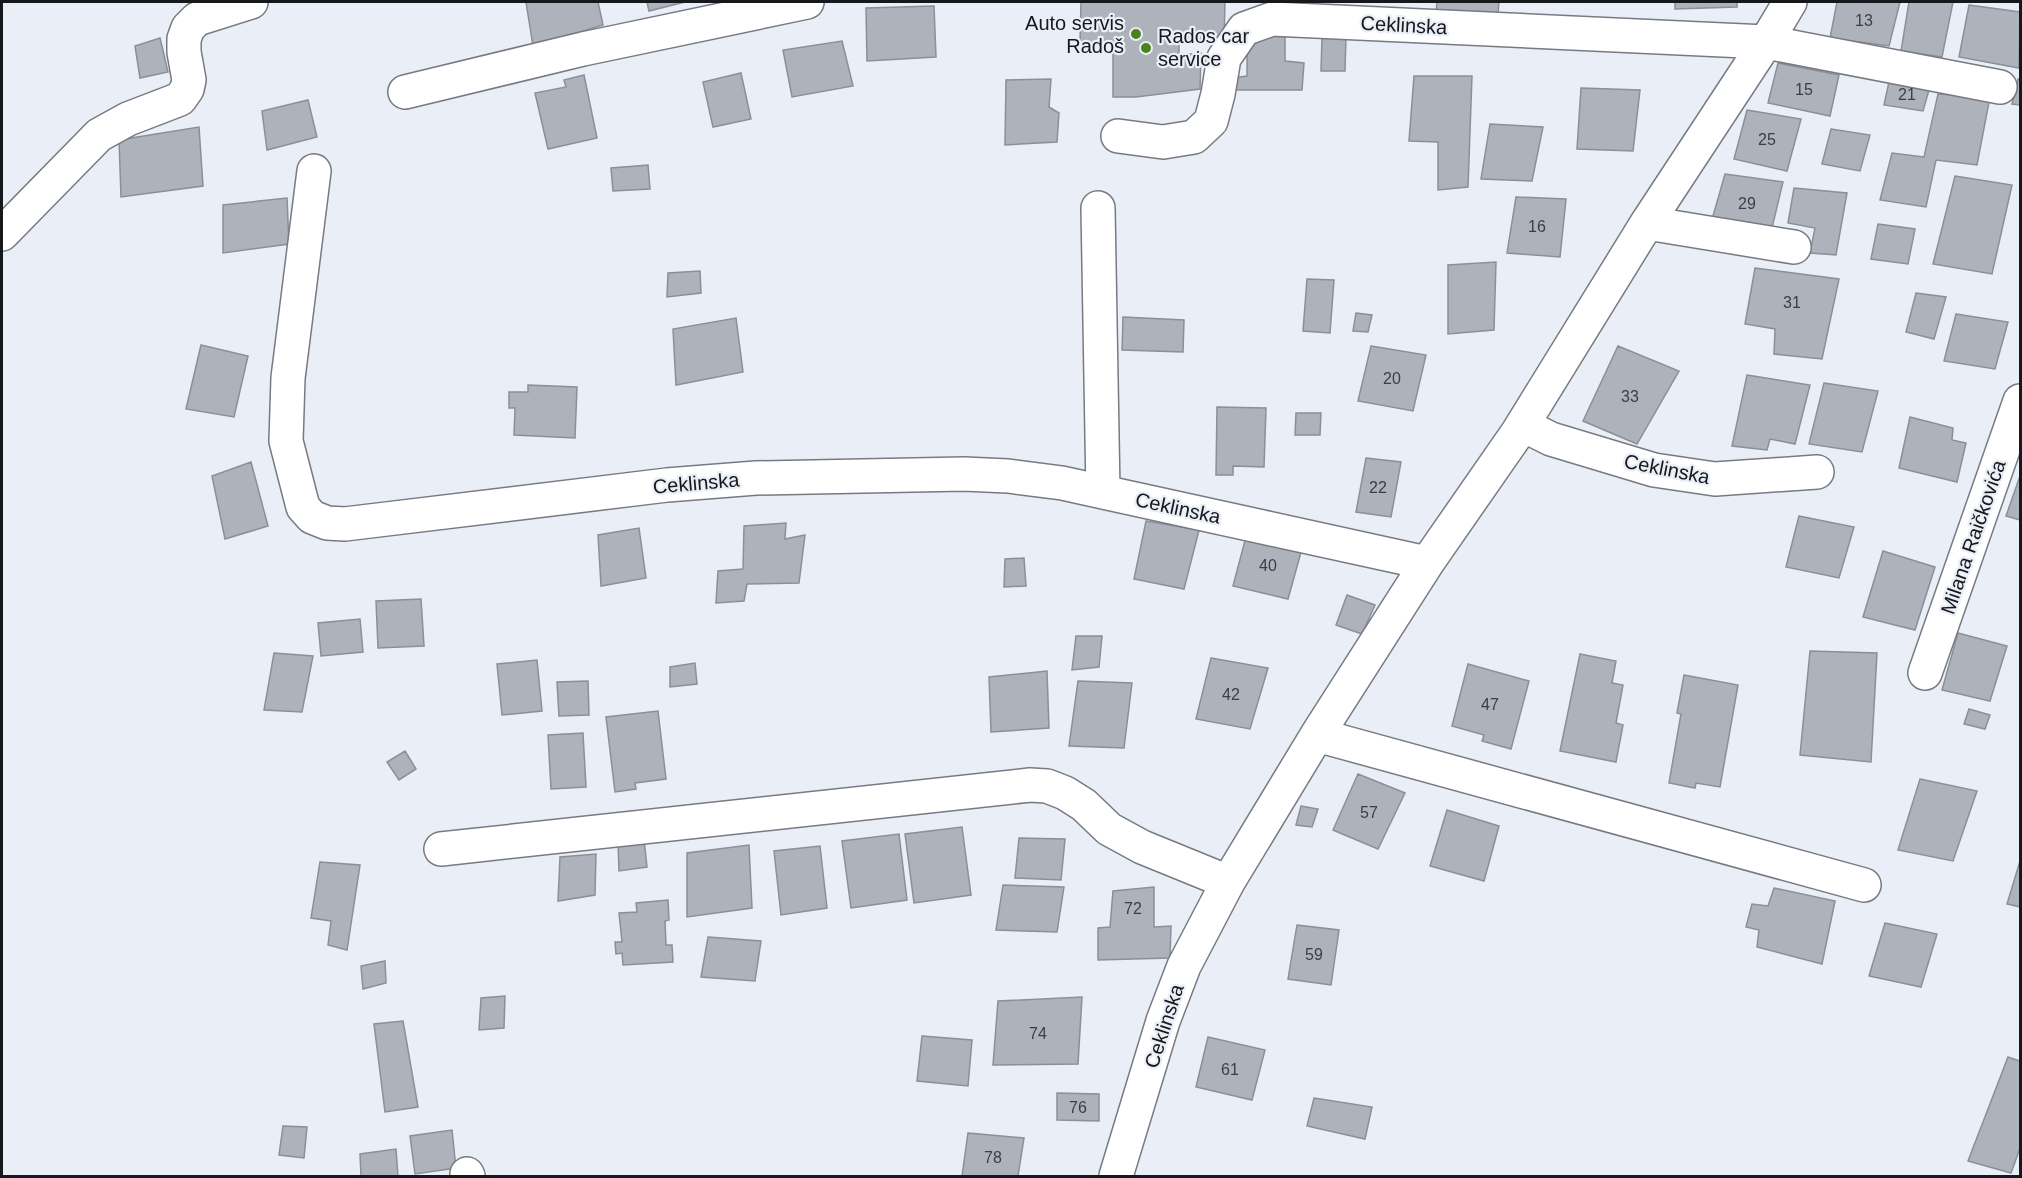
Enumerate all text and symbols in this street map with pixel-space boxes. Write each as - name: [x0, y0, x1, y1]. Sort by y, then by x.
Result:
- place label: Auto servis Radoš: [1025, 12, 1124, 57]
- street label: Ceklinska: [1360, 12, 1449, 38]
- house number: 13: [1855, 12, 1873, 29]
- place label: Rados car service: [1158, 25, 1249, 70]
- marker: Auto servis Radoš: [1129, 27, 1143, 41]
- marker: Rados car service: [1139, 41, 1153, 55]
- house number: 15: [1795, 81, 1813, 98]
- house number: 21: [1898, 86, 1916, 103]
- house number: 25: [1758, 131, 1776, 148]
- house number: 29: [1738, 195, 1756, 212]
- house number: 16: [1528, 218, 1546, 235]
- house number: 31: [1783, 294, 1801, 311]
- house number: 20: [1383, 370, 1401, 387]
- house number: 33: [1621, 388, 1639, 405]
- street label: Ceklinska: [1622, 450, 1713, 488]
- street label: Milana Raičkovića: [1936, 456, 2010, 617]
- street label: Ceklinska: [652, 468, 741, 498]
- house number: 22: [1369, 479, 1387, 496]
- street label: Ceklinska: [1133, 488, 1224, 528]
- house number: 40: [1259, 557, 1277, 574]
- house number: 42: [1222, 686, 1240, 703]
- house number: 47: [1481, 696, 1499, 713]
- house number: 57: [1360, 804, 1378, 821]
- house number: 72: [1124, 900, 1142, 917]
- house number: 59: [1305, 946, 1323, 963]
- street label: Ceklinska: [1140, 981, 1188, 1071]
- house number: 74: [1029, 1025, 1047, 1042]
- house number: 61: [1221, 1061, 1239, 1078]
- house number: 76: [1069, 1099, 1087, 1116]
- house number: 78: [984, 1149, 1002, 1166]

